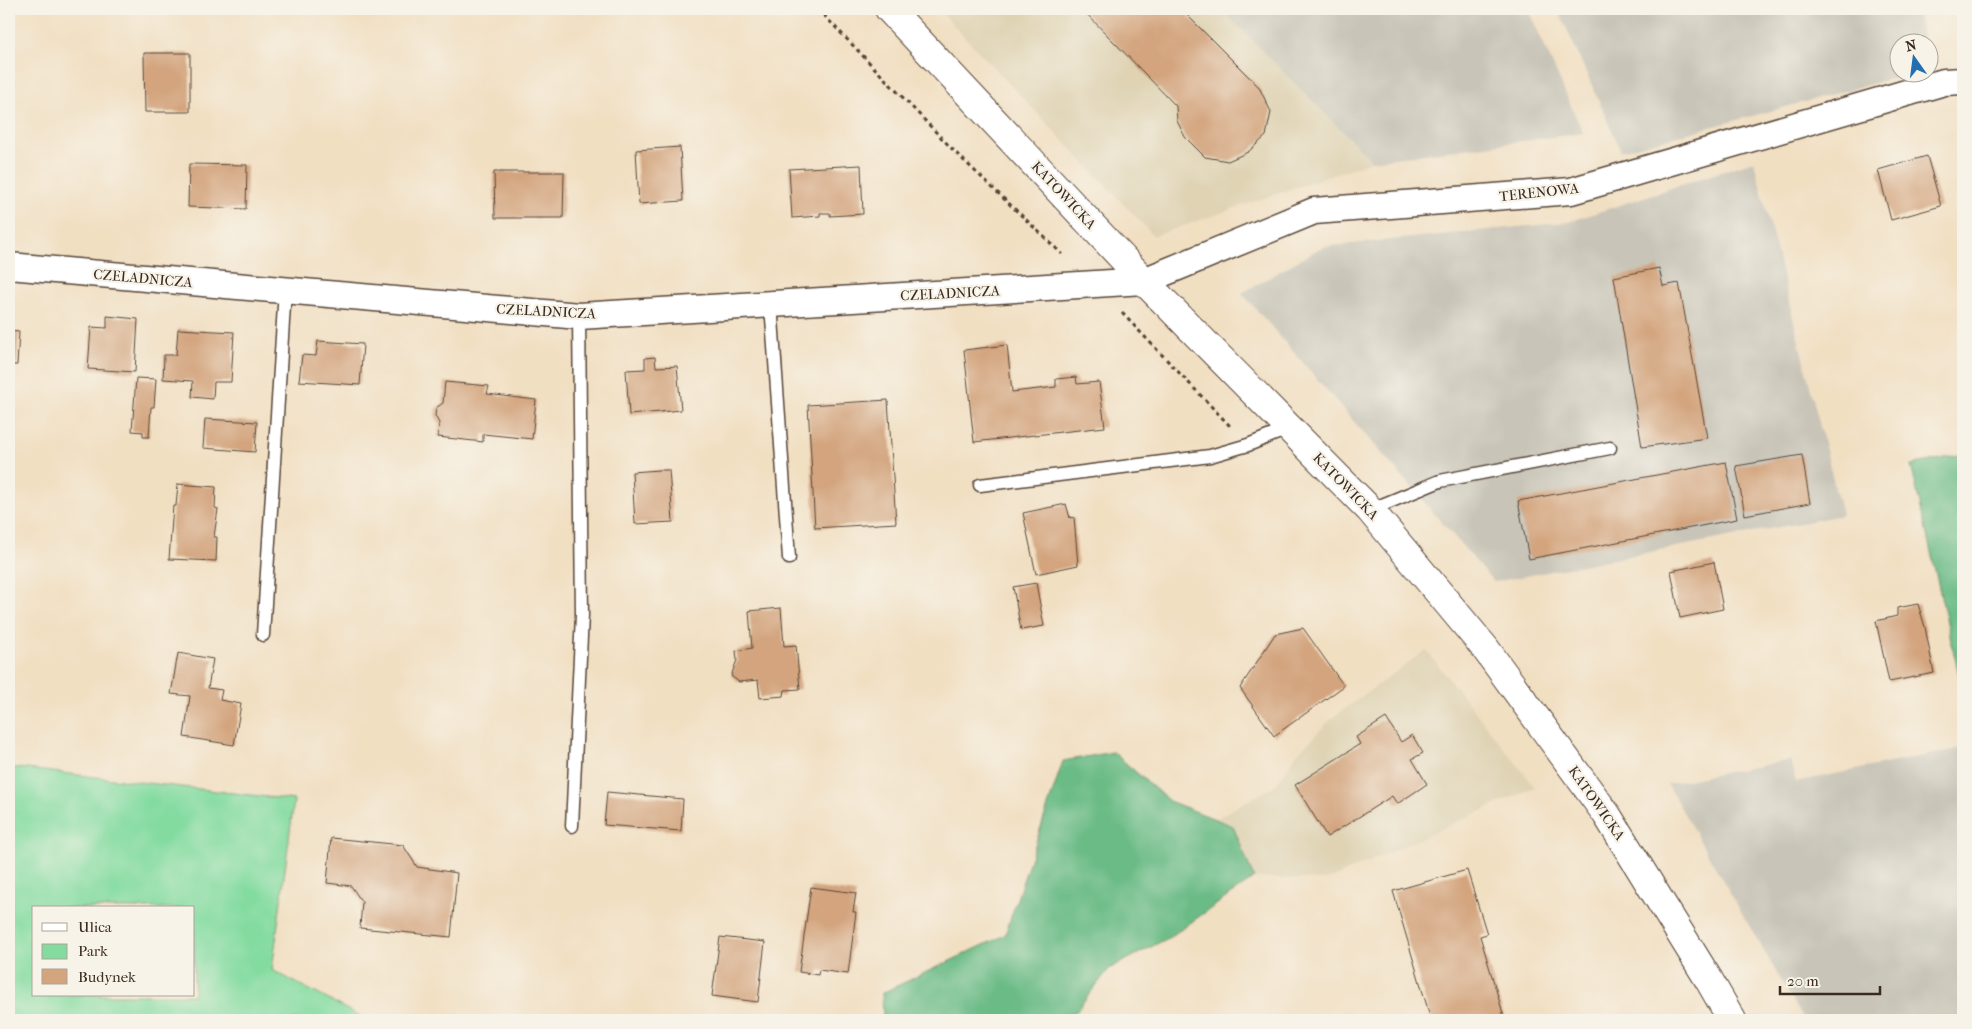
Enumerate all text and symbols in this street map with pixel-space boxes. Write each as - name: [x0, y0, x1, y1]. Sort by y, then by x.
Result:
- north arrow: [1890, 32, 1940, 82]
- text: N: [1904, 36, 1919, 55]
- street label: KATOWICKA: [1028, 158, 1100, 234]
- street label: TERENOWA: [1498, 180, 1581, 205]
- street label: CZELADNICZA: [93, 266, 194, 291]
- street label: CZELADNICZA: [900, 282, 1001, 305]
- street label: CZELADNICZA: [496, 300, 597, 323]
- street label: KATOWICKA: [1309, 449, 1383, 524]
- street label: KATOWICKA: [1565, 763, 1629, 844]
- legend: [32, 906, 195, 996]
- text: Ulica: [78, 918, 113, 936]
- text: Park: [78, 942, 108, 960]
- scale bar: [1780, 964, 1880, 996]
- text: Budynek: [78, 968, 136, 986]
- text: 20 m: [1787, 972, 1819, 990]

